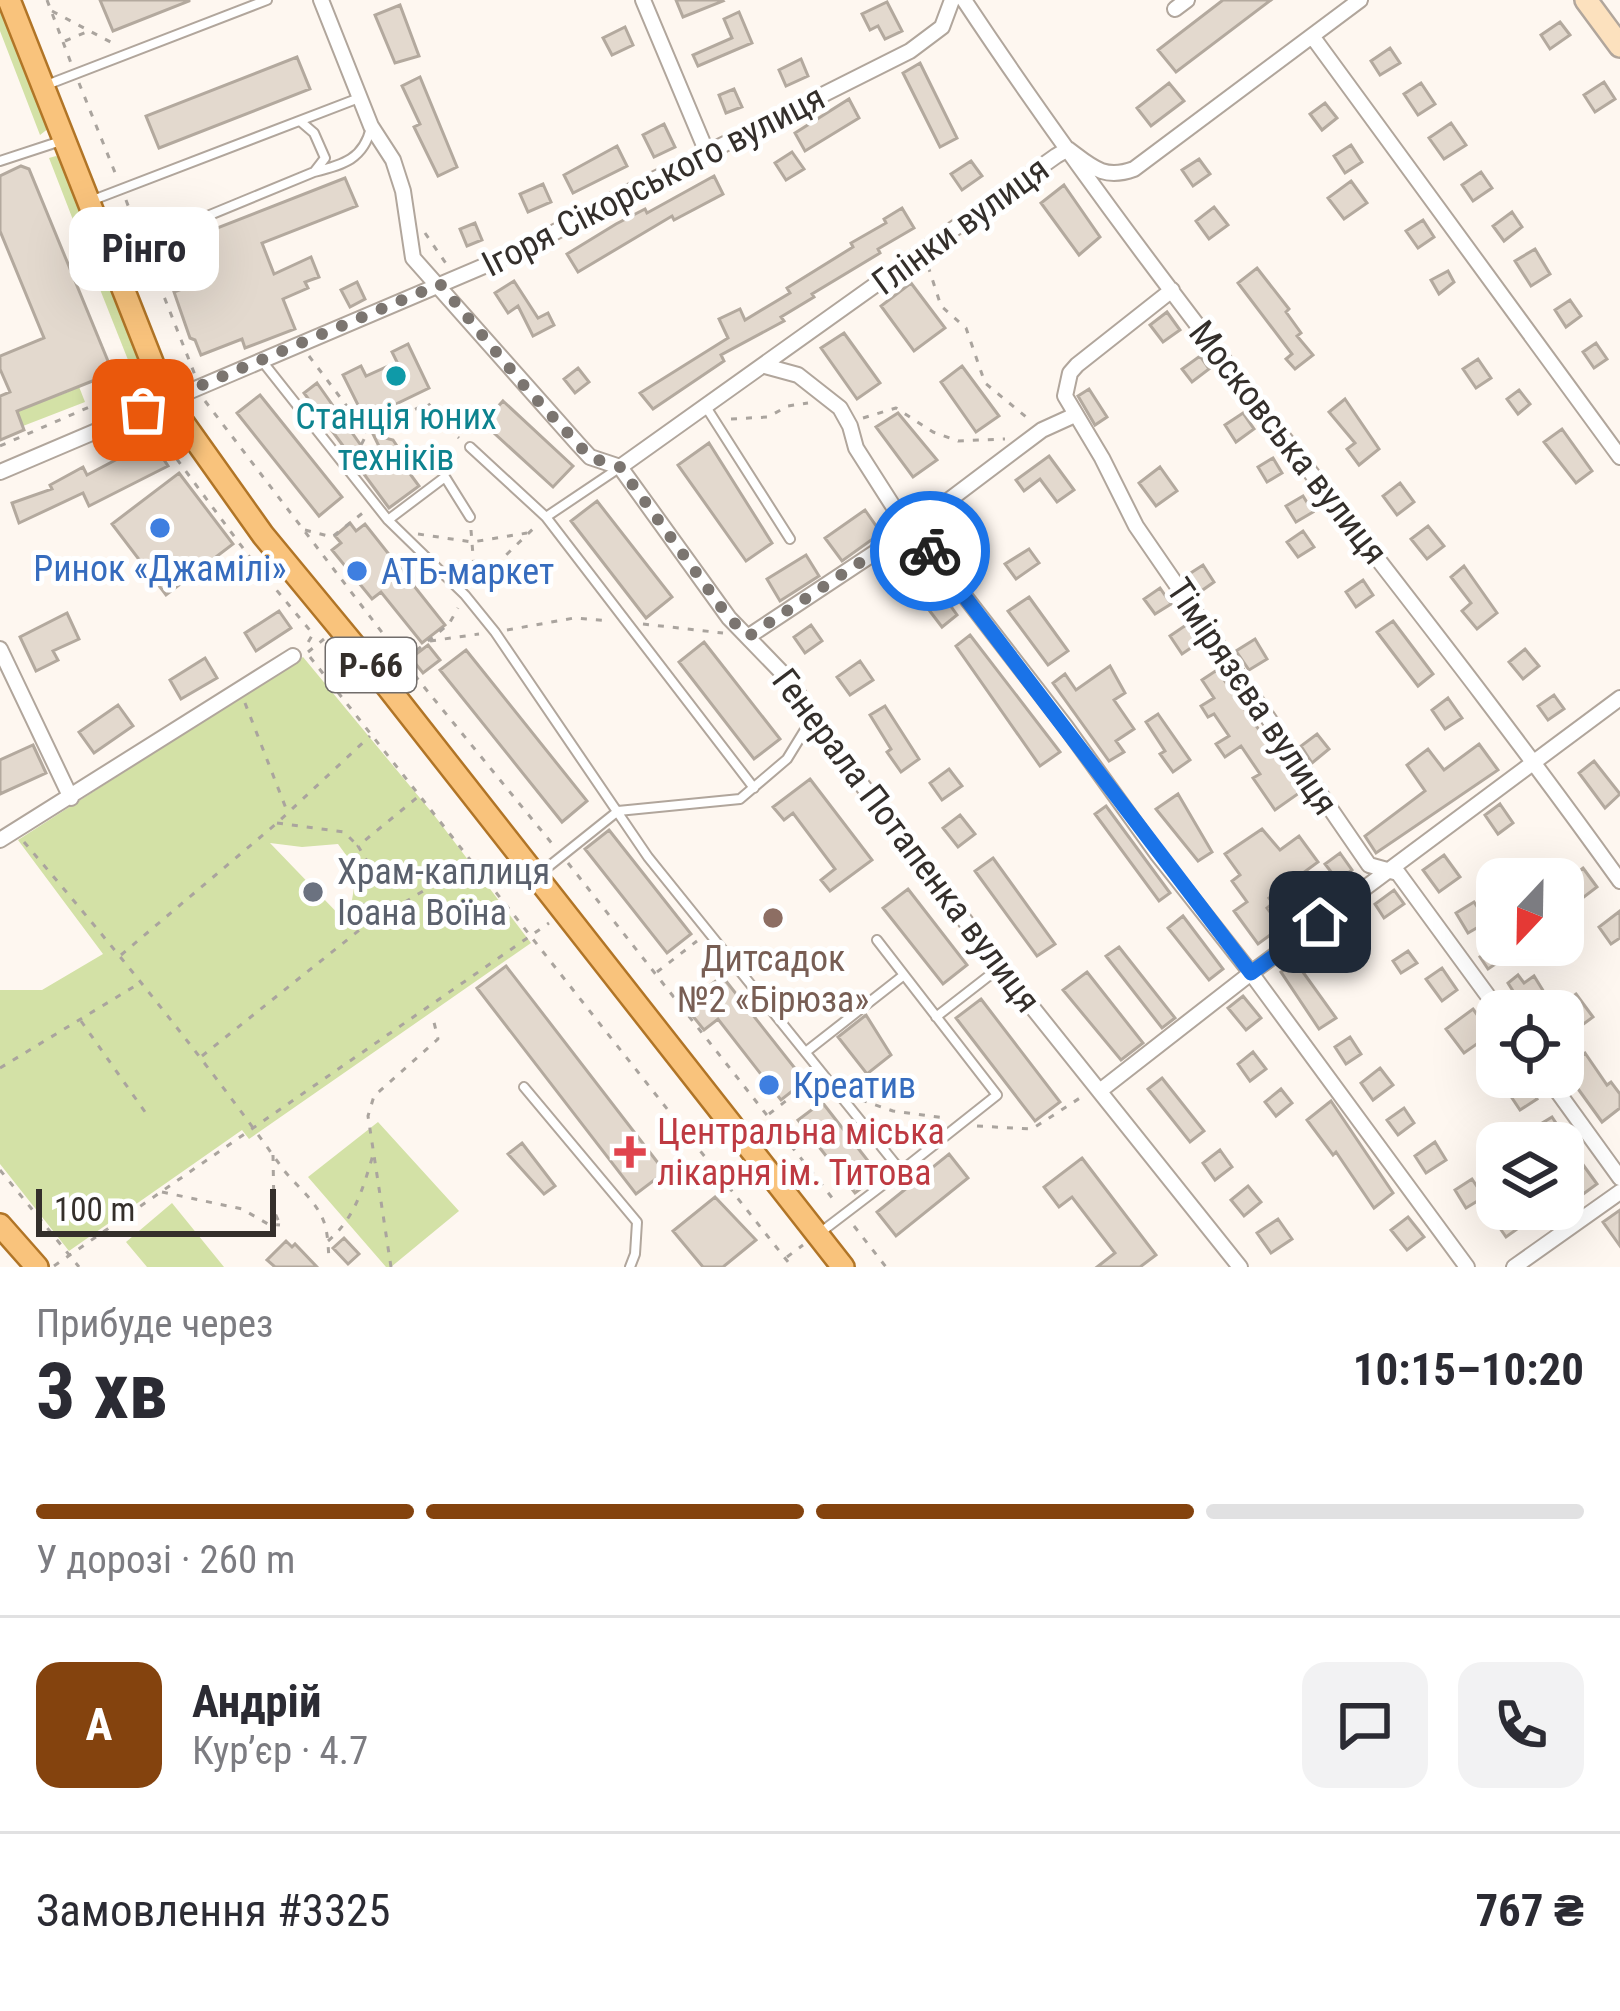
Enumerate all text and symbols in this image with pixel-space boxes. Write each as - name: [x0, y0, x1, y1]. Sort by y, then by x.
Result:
- street label: Ігоря Сікорського вулиця: [475, 76, 832, 286]
- street label: Глінки вулиця: [864, 148, 1057, 304]
- callout: Рінго: [68, 206, 218, 290]
- text: Рінго: [102, 226, 186, 272]
- street label: Московська вулиця: [1180, 313, 1396, 573]
- pin: [92, 359, 194, 461]
- marker: Станція юних техніків: [383, 363, 409, 389]
- icon: bag: [110, 377, 176, 443]
- place label: Станція юних техніків: [295, 396, 497, 479]
- courier: [870, 491, 990, 611]
- marker: Ринок «Джамілі»: [147, 515, 173, 541]
- icon: bike: [897, 518, 963, 584]
- place label: Ринок «Джамілі»: [33, 548, 287, 590]
- place label: АТБ-маркет: [381, 551, 554, 593]
- marker: АТБ-маркет: [344, 558, 370, 584]
- street label: Тімірязєва вулиця: [1158, 571, 1347, 823]
- road number: Р-66: [326, 638, 416, 692]
- street label: Генерала Потапенка вулиця: [763, 661, 1049, 1021]
- place label: Храм-каплиця Іоана Воїна: [337, 851, 550, 934]
- north arrow: [1476, 858, 1584, 966]
- map controls: [1476, 858, 1584, 1230]
- pin: [1269, 871, 1371, 973]
- marker: Храм-каплиця Іоана Воїна: [300, 879, 326, 905]
- icon: home: [1287, 889, 1353, 955]
- marker: Дитсадок №2 «Бірюза»: [760, 905, 786, 931]
- place label: Дитсадок №2 «Бірюза»: [677, 938, 869, 1021]
- button: locate: [1476, 990, 1584, 1098]
- place label: Креатив: [793, 1065, 916, 1107]
- marker: Креатив: [756, 1072, 782, 1098]
- place label: Центральна міська лікарня ім. Титова: [657, 1111, 945, 1194]
- button: layers: [1476, 1122, 1584, 1230]
- marker: Центральна міська лікарня ім. Титова: [614, 1136, 646, 1168]
- scale bar: [36, 1183, 276, 1236]
- text: 100 m: [54, 1190, 135, 1229]
- text: Прибуде через: [36, 1301, 273, 1347]
- text: 10:15–10:20: [1353, 1343, 1584, 1396]
- text: 3 хв: [36, 1346, 168, 1437]
- text: У дорозі · 260 m: [36, 1537, 295, 1583]
- button: chat: [1302, 1662, 1428, 1788]
- button: phone: [1458, 1662, 1584, 1788]
- text: Андрій: [192, 1675, 321, 1728]
- text: А: [86, 1698, 112, 1751]
- text: Кур’єр · 4.7: [192, 1728, 368, 1774]
- text: Замовлення #3325: [36, 1884, 391, 1937]
- text: 767 ₴: [1475, 1884, 1584, 1937]

